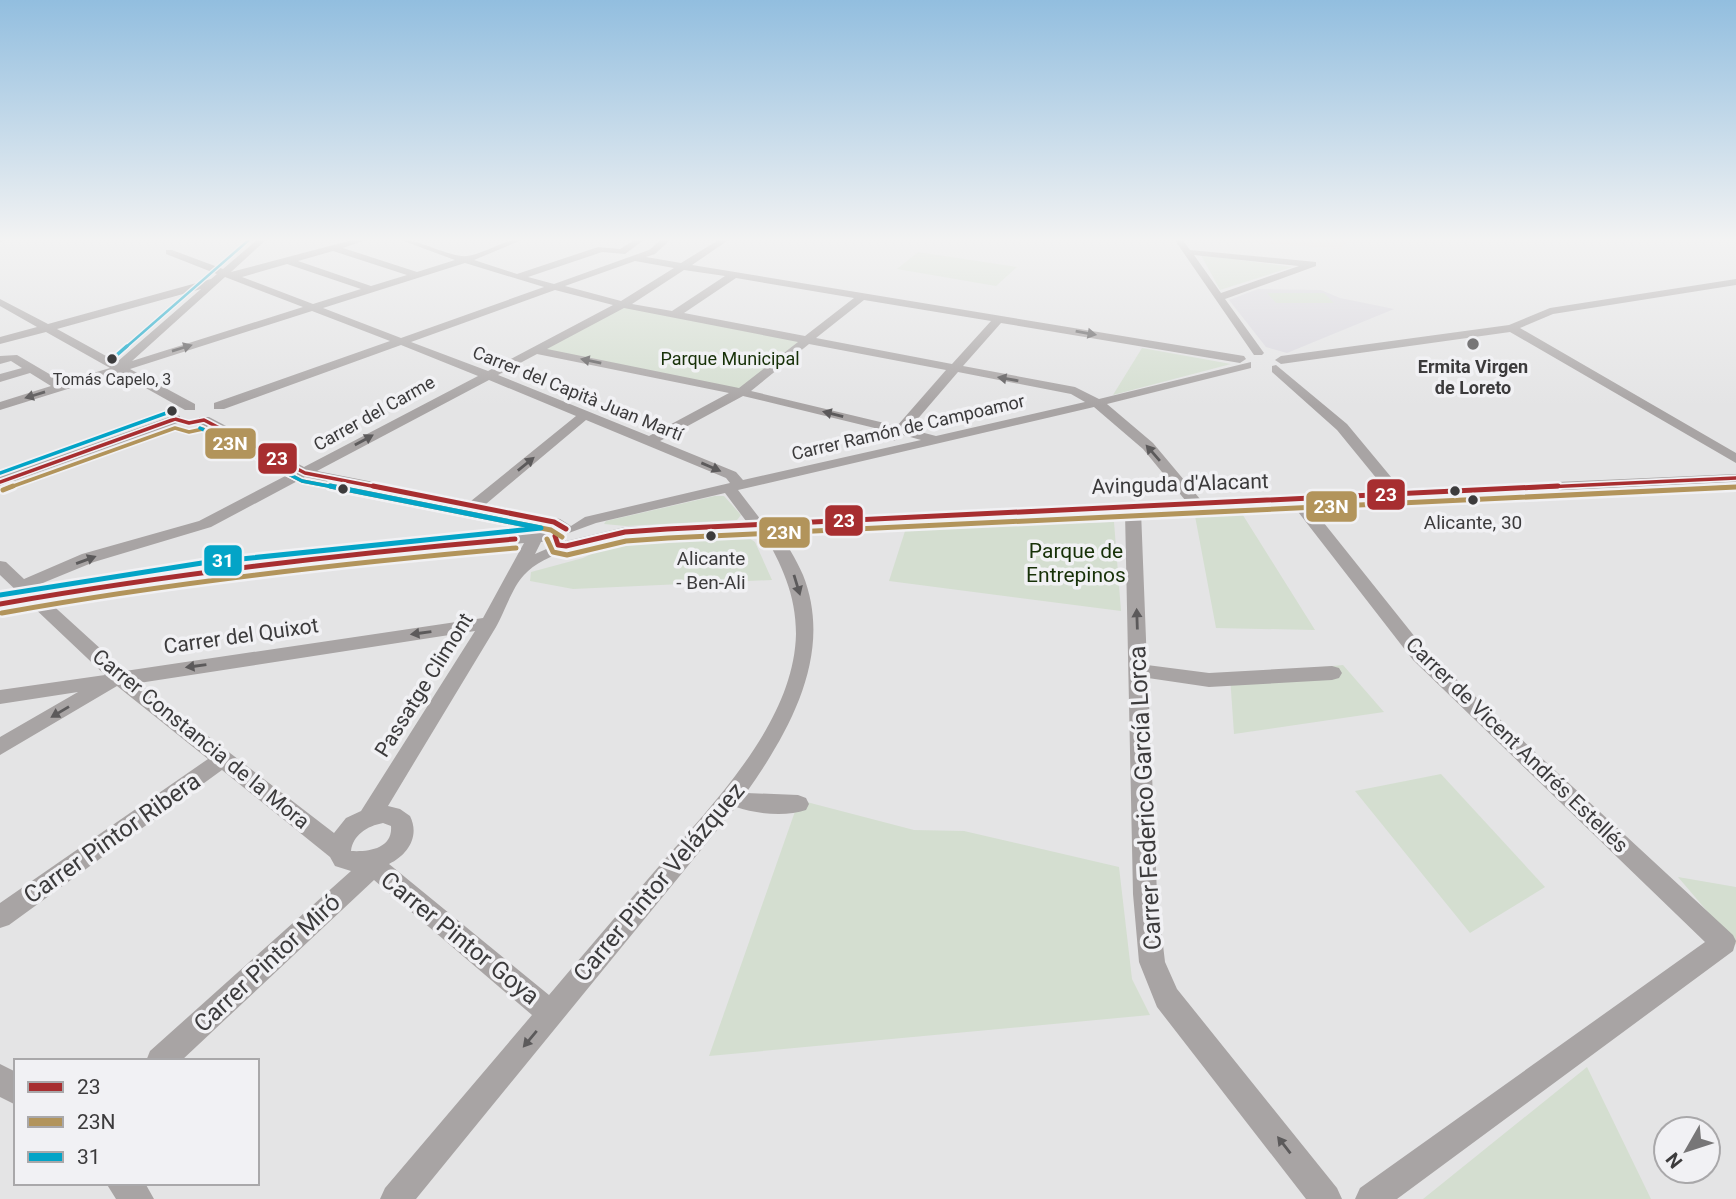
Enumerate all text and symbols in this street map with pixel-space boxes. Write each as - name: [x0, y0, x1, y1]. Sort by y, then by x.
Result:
- one-way arrow: [1075, 328, 1097, 339]
- marker: Ermita Virgen de Loreto: [1465, 336, 1481, 352]
- street label: Carrer del Capità Juan Martí: [470, 341, 687, 445]
- one-way arrow: [171, 342, 192, 352]
- park label: Parque Municipal: [660, 348, 800, 369]
- marker: Tomás Capelo, 3: [105, 352, 119, 366]
- one-way arrow: [580, 356, 602, 367]
- place label: Ermita Virgen de Loreto: [1418, 356, 1528, 398]
- place label: Tomás Capelo, 3: [53, 370, 171, 389]
- street label: Carrer del Carme: [310, 371, 438, 455]
- one-way arrow: [997, 373, 1019, 384]
- one-way arrow: [24, 390, 45, 401]
- street label: Carrer Ramón de Campoamor: [789, 390, 1027, 464]
- unlabelled marker: [165, 404, 179, 418]
- one-way arrow: [822, 408, 844, 419]
- line badge: 23N: [204, 427, 257, 460]
- text: 23N: [212, 432, 248, 455]
- one-way arrow: [355, 435, 375, 447]
- line badge: 23: [257, 442, 298, 475]
- one-way arrow: [1146, 444, 1161, 461]
- text: 23: [266, 447, 288, 470]
- one-way arrow: [516, 456, 534, 471]
- one-way arrow: [701, 461, 722, 472]
- street label: Avinguda d'Alacant: [1091, 469, 1269, 499]
- line badge: 23: [1366, 478, 1406, 511]
- unlabelled marker: [336, 482, 350, 496]
- text: 23: [1375, 483, 1397, 506]
- unlabelled marker: [1448, 484, 1462, 498]
- line badge: 23N: [1305, 490, 1358, 523]
- marker: Alicante, 30: [1466, 493, 1480, 507]
- text: 23N: [1313, 495, 1349, 518]
- line badge: 23: [824, 504, 864, 537]
- text: 23: [833, 509, 855, 532]
- place label: Alicante, 30: [1424, 511, 1522, 534]
- line badge: 23N: [758, 516, 811, 549]
- text: 23N: [766, 521, 802, 544]
- marker: Alicante - Ben-Ali: [704, 529, 718, 543]
- park label: Parque de Entrepinos: [1026, 539, 1126, 587]
- line badge: 31: [203, 544, 243, 577]
- place label: Alicante - Ben-Ali: [676, 547, 746, 594]
- text: 31: [212, 549, 234, 572]
- one-way arrow: [76, 554, 97, 565]
- one-way arrow: [792, 575, 802, 596]
- street label: Passatge Climont: [370, 608, 478, 761]
- one-way arrow: [1131, 608, 1142, 630]
- street label: Carrer del Quixot: [162, 613, 320, 659]
- one-way arrow: [410, 627, 432, 638]
- street label: Carrer de Vicent Andrés Estellés: [1401, 632, 1633, 858]
- street label: Carrer Constancia de la Mora: [88, 644, 314, 834]
- street label: Carrer Federico García Lorca: [1123, 645, 1167, 951]
- one-way arrow: [185, 660, 207, 671]
- one-way arrow: [51, 705, 70, 718]
- street label: Carrer Pintor Ribera: [18, 767, 206, 909]
- street label: Carrer Pintor Velázquez: [568, 777, 750, 987]
- street label: Carrer Pintor Goya: [375, 866, 545, 1010]
- street label: Carrer Pintor Miró: [188, 888, 346, 1038]
- one-way arrow: [523, 1030, 538, 1047]
- legend: [14, 1059, 259, 1185]
- text: 23: [77, 1075, 101, 1099]
- text: 23N: [77, 1110, 116, 1134]
- north arrow: [1652, 1115, 1722, 1185]
- one-way arrow: [1277, 1137, 1292, 1155]
- text: 31: [77, 1145, 101, 1169]
- text: N: [1661, 1148, 1687, 1173]

